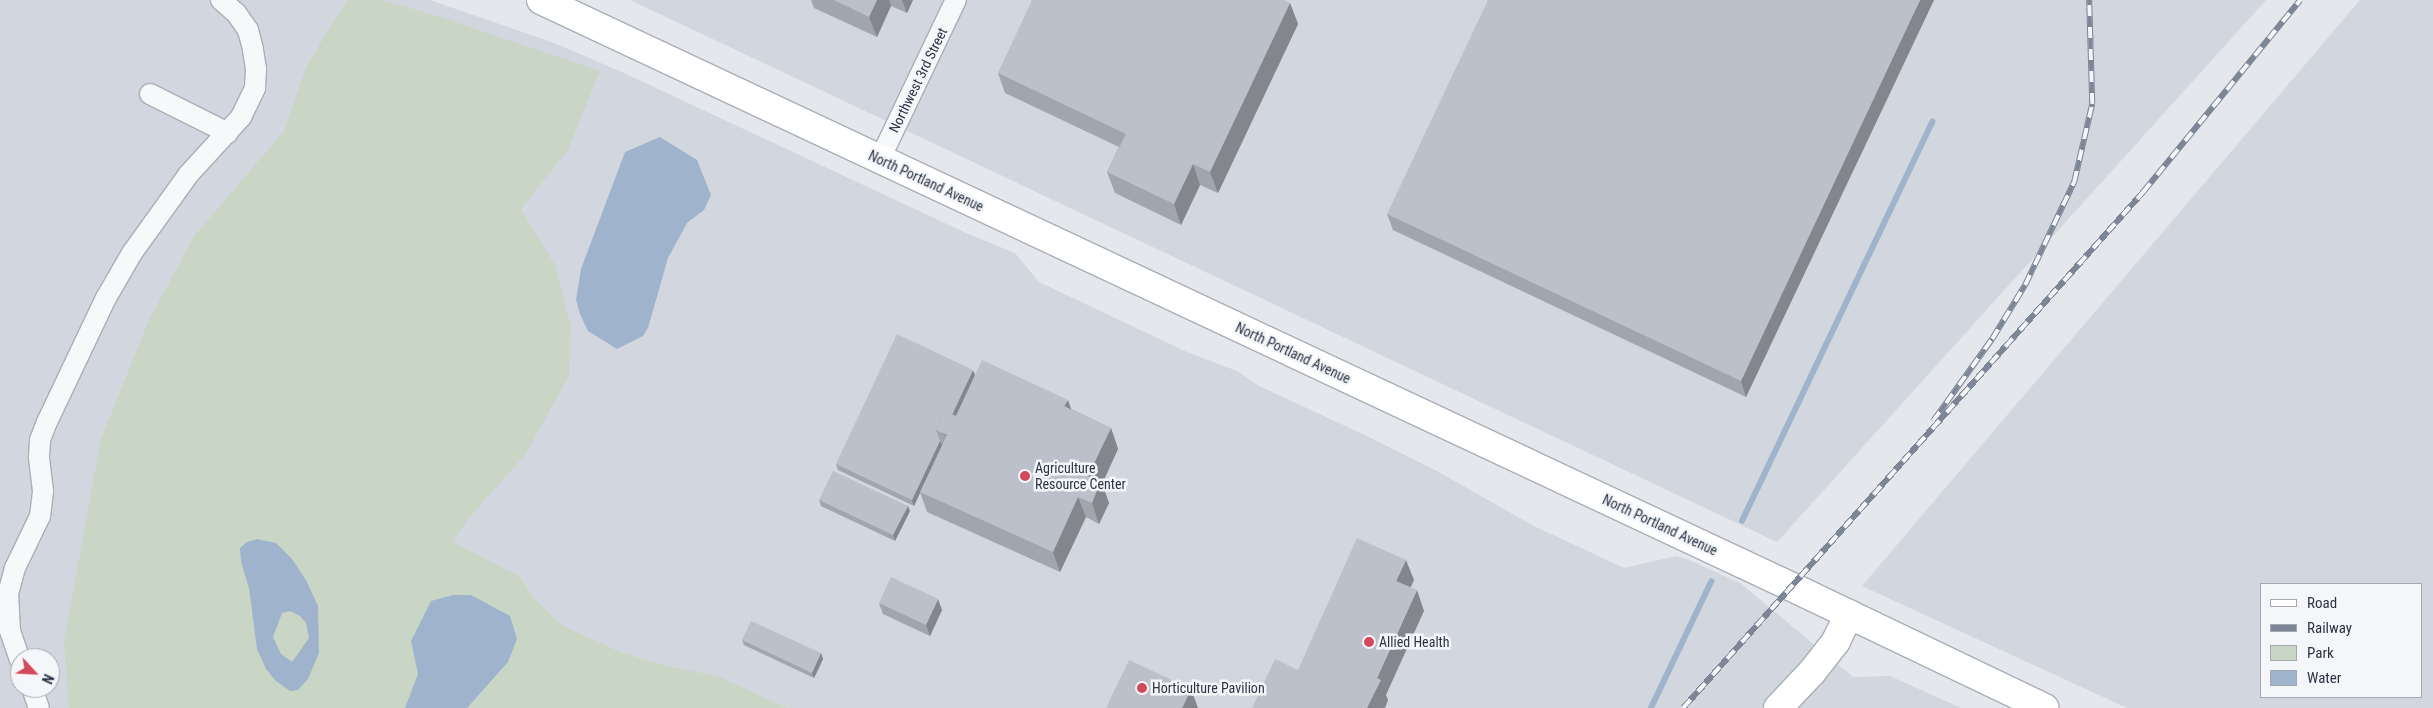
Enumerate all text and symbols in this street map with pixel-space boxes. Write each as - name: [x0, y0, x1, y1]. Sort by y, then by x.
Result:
- street label: Northwest 3rd Street: [885, 25, 951, 135]
- street label: North Portland Avenue: [866, 147, 986, 215]
- street label: North Portland Avenue: [1233, 319, 1353, 387]
- place label: Agriculture Resource Center: [1035, 460, 1126, 492]
- marker: Agriculture Resource Center: [1019, 470, 1031, 482]
- street label: North Portland Avenue: [1600, 491, 1720, 559]
- legend: [2260, 583, 2423, 698]
- text: Road: [2307, 594, 2337, 612]
- text: Railway: [2307, 619, 2352, 637]
- place label: Allied Health: [1379, 634, 1449, 650]
- marker: Allied Health: [1363, 636, 1375, 648]
- text: Park: [2307, 644, 2334, 662]
- north arrow: [10, 648, 60, 698]
- text: Water: [2307, 669, 2341, 687]
- text: N: [39, 672, 57, 686]
- place label: Horticulture Pavilion: [1152, 680, 1265, 696]
- marker: Horticulture Pavilion: [1136, 682, 1148, 694]

